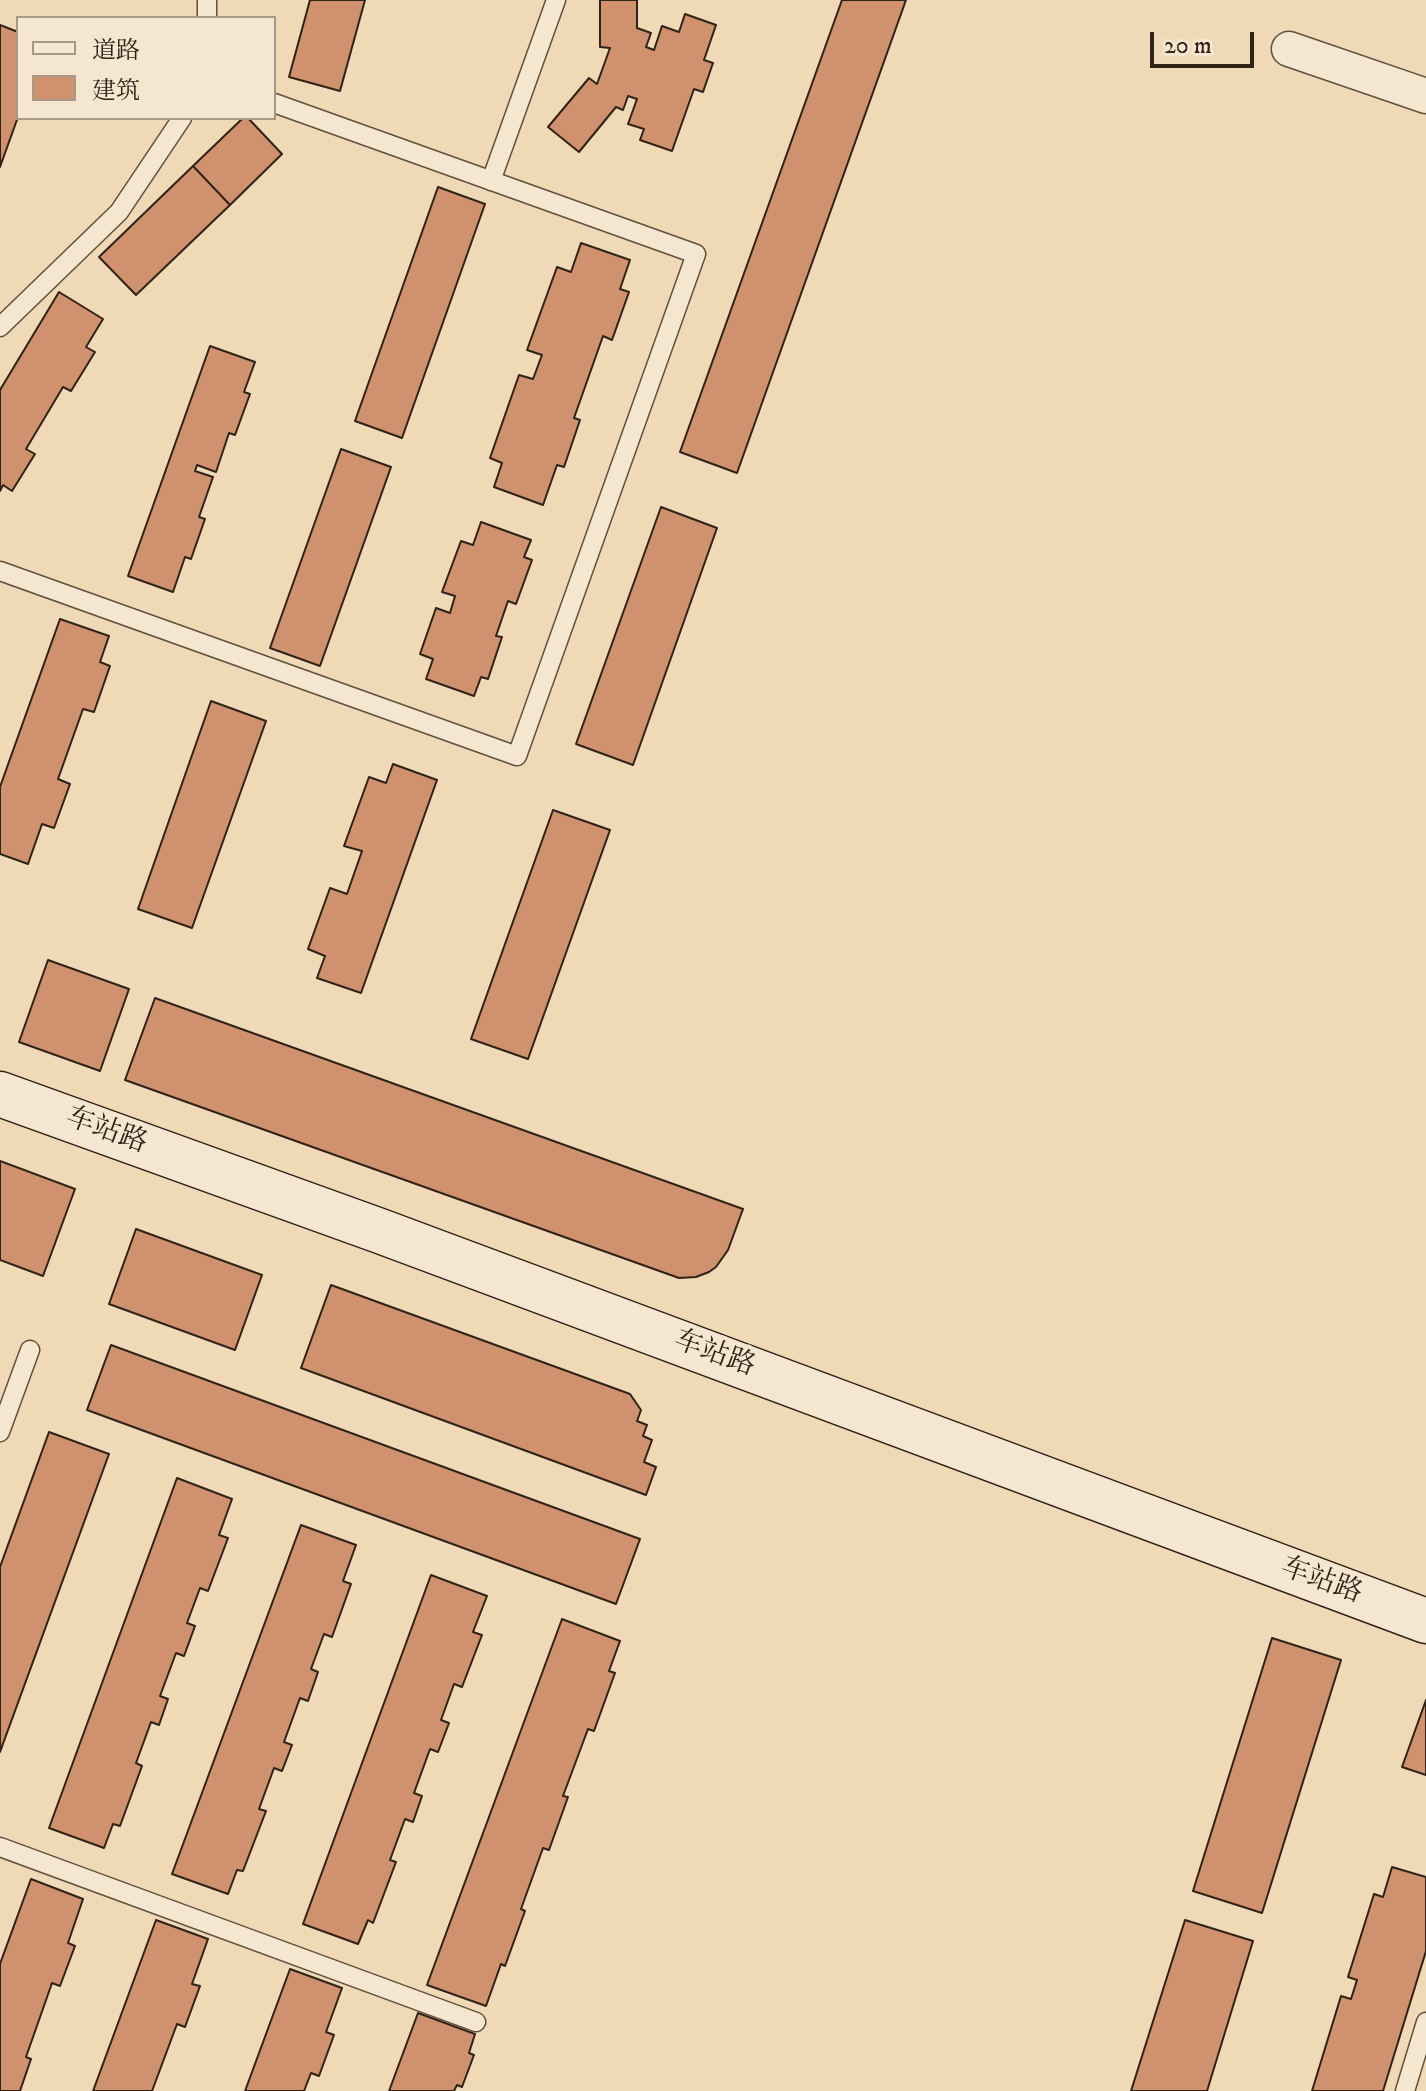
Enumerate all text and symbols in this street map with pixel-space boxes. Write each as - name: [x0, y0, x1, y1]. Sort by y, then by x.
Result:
- legend: [16, 16, 276, 120]
- scale bar: [1154, 16, 1258, 66]
- text: 20 m: [1164, 31, 1212, 61]
- text: 道路: [92, 36, 140, 66]
- text: 建筑: [92, 76, 140, 106]
- street label: 车站路: [61, 1102, 151, 1162]
- street label: 车站路: [669, 1325, 759, 1385]
- street label: 车站路: [1276, 1552, 1366, 1612]

